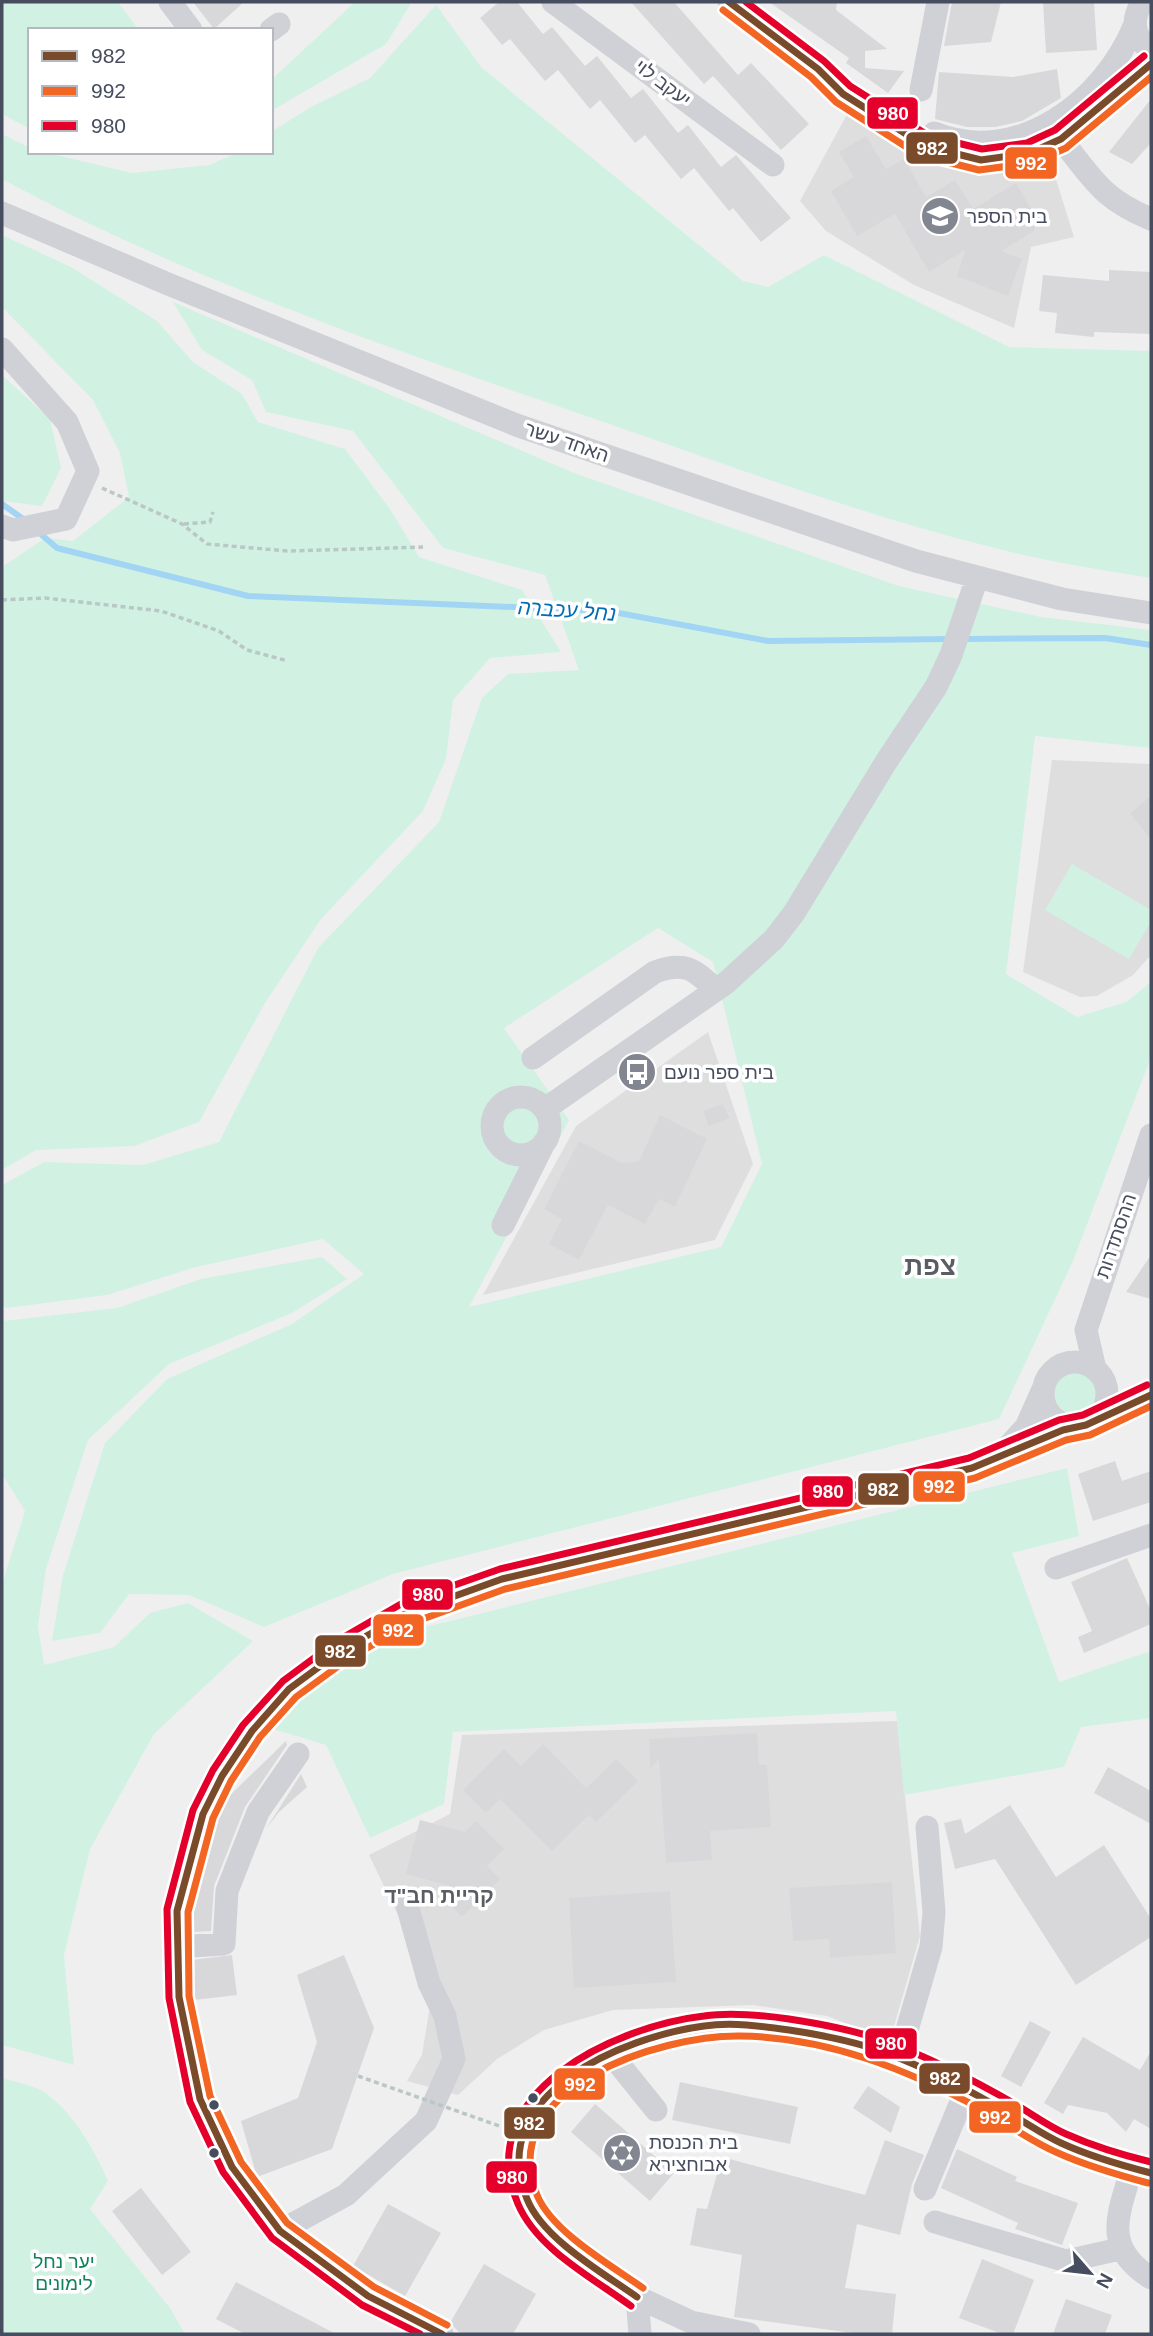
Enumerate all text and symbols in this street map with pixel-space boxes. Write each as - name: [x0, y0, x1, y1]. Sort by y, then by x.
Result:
- legend: [28, 28, 273, 154]
- text: 982: [91, 44, 126, 67]
- street label: יעקב לוי: [631, 55, 695, 111]
- text: 992: [91, 79, 126, 102]
- line badge: 980: [866, 96, 919, 130]
- text: 980: [877, 103, 909, 124]
- text: 980: [91, 114, 126, 137]
- line badge: 982: [905, 131, 959, 165]
- text: 982: [916, 138, 948, 159]
- line badge: 992: [1004, 146, 1058, 180]
- text: 992: [1015, 153, 1047, 174]
- school or university icon: בית הספר: [919, 195, 961, 237]
- place label: בית הספר: [967, 206, 1047, 227]
- street label: האחד עשר: [522, 418, 612, 466]
- water label: נחל עכברה: [517, 595, 617, 625]
- bus stop icon: בית ספר נועם: [616, 1051, 658, 1093]
- place label: בית ספר נועם: [664, 1062, 774, 1083]
- street label: ההסתדרות: [1092, 1191, 1140, 1281]
- district label: צפת: [904, 1251, 956, 1281]
- line badge: 992: [912, 1470, 966, 1503]
- line badge: 982: [857, 1472, 910, 1506]
- line badge: 980: [801, 1475, 854, 1508]
- text: 992: [923, 1476, 955, 1497]
- text: 982: [867, 1479, 899, 1500]
- text: 980: [812, 1481, 844, 1502]
- line badge: 980: [401, 1578, 454, 1611]
- text: 980: [412, 1584, 444, 1605]
- line badge: 992: [372, 1613, 425, 1647]
- text: 992: [382, 1620, 414, 1641]
- line badge: 982: [314, 1634, 367, 1668]
- text: 982: [324, 1641, 356, 1662]
- district label: קריית חב"ד: [384, 1884, 494, 1907]
- line badge: 980: [864, 2027, 918, 2060]
- text: 980: [875, 2033, 907, 2054]
- line badge: 982: [918, 2062, 971, 2095]
- line badge: 992: [553, 2067, 606, 2101]
- text: 982: [929, 2068, 961, 2089]
- text: 992: [564, 2074, 596, 2095]
- unlabelled marker: [526, 2091, 540, 2105]
- unlabelled marker: [207, 2098, 221, 2112]
- line badge: 992: [968, 2100, 1022, 2134]
- line badge: 982: [503, 2106, 556, 2140]
- text: 992: [979, 2107, 1011, 2128]
- text: 982: [513, 2113, 545, 2134]
- synagogue icon: בית הכנסת אבוחצירא: [601, 2132, 643, 2174]
- place label: בית הכנסת אבוחצירא: [649, 2132, 738, 2175]
- unlabelled marker: [207, 2146, 221, 2160]
- line badge: 980: [485, 2160, 538, 2194]
- text: 980: [496, 2167, 528, 2188]
- north arrow: [1055, 2238, 1125, 2308]
- park label: יער נחל לימונים: [33, 2251, 95, 2294]
- text: N: [1092, 2270, 1117, 2292]

